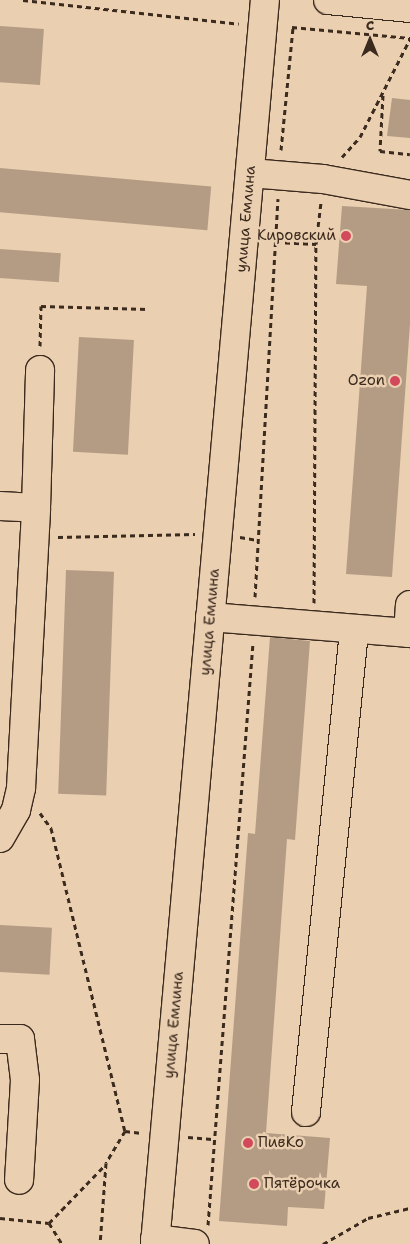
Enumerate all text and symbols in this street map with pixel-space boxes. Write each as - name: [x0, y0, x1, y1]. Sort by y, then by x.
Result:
- north arrow: [345, 15, 395, 65]
- text: С: [366, 16, 374, 34]
- street label: улица Емлина: [232, 165, 260, 273]
- place label: Кировский: [257, 227, 336, 245]
- marker: Кировский: [340, 230, 352, 242]
- place label: Ozon: [348, 372, 385, 390]
- marker: Ozon: [389, 375, 401, 387]
- street label: улица Емлина: [196, 568, 224, 676]
- street label: улица Емлина: [160, 971, 188, 1079]
- place label: ПивКо: [258, 1134, 304, 1152]
- marker: ПивКо: [242, 1137, 254, 1149]
- place label: Пятёрочка: [264, 1175, 340, 1193]
- marker: Пятёрочка: [248, 1178, 260, 1190]

